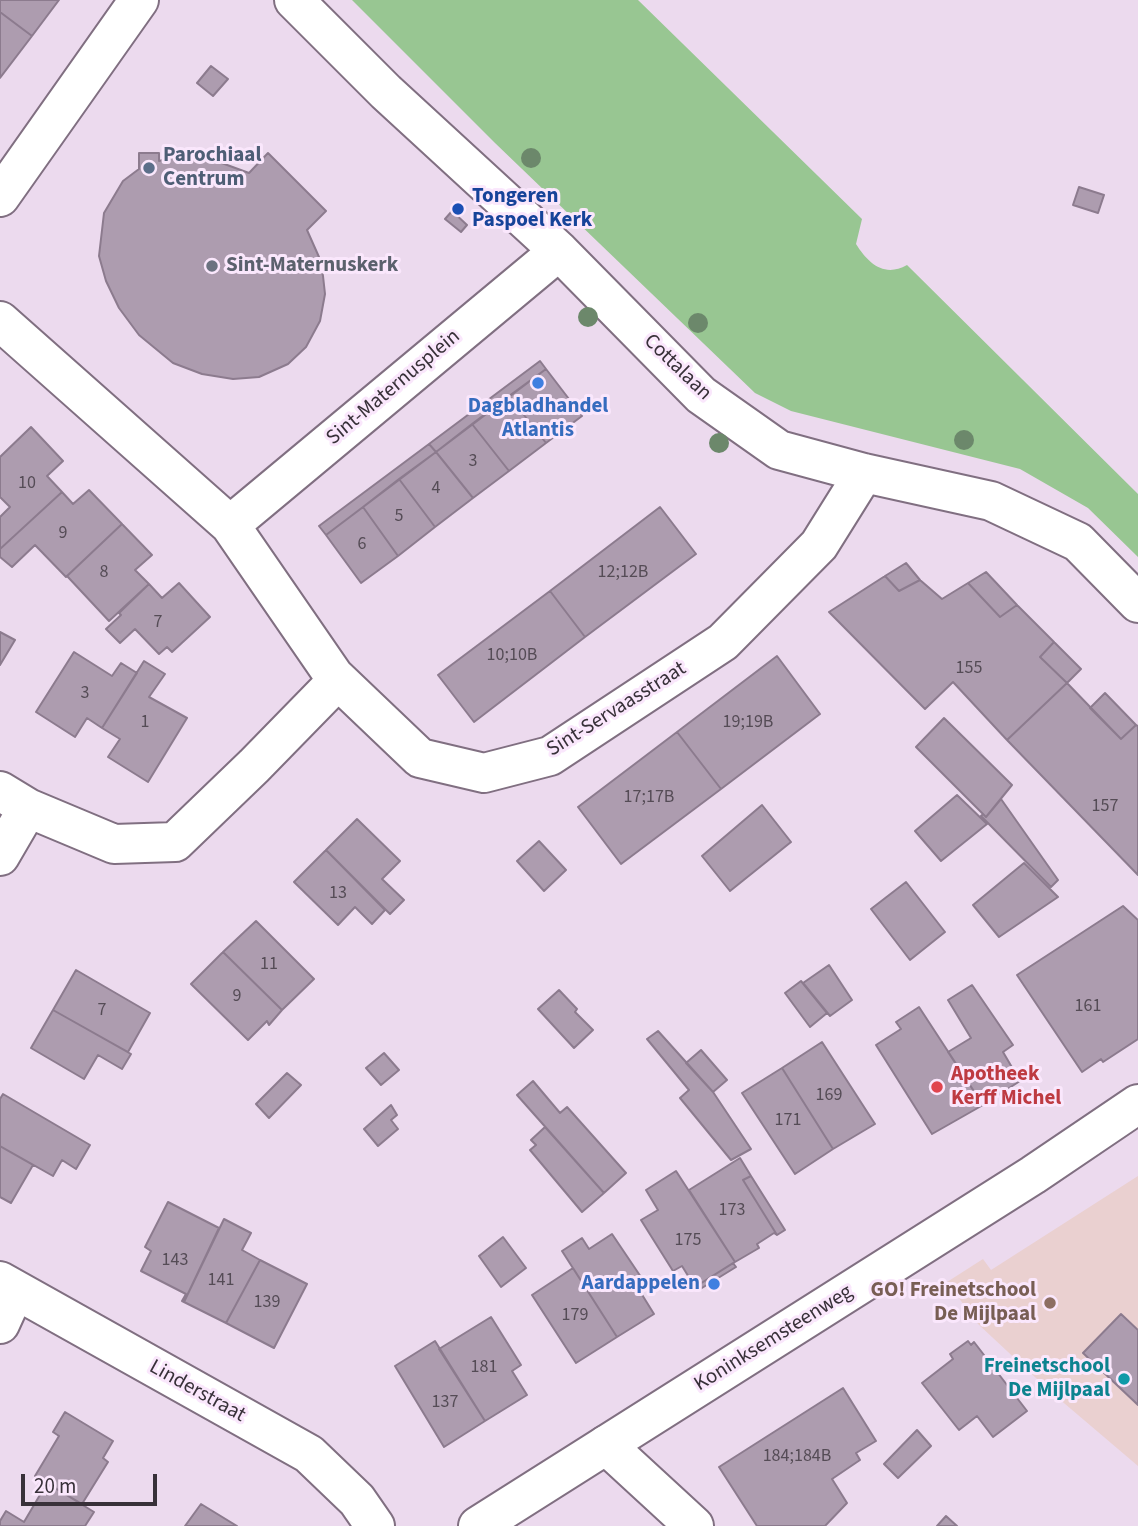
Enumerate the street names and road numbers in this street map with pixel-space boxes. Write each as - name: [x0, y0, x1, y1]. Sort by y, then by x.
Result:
- street label: Sint-Maternusplein: [322, 325, 466, 451]
- street label: Cottalaan: [638, 329, 716, 407]
- street label: Sint-Servaasstraat: [543, 657, 691, 763]
- street label: Koninksemsteenweg: [690, 1280, 858, 1398]
- street label: Linderstraat: [144, 1355, 250, 1429]

